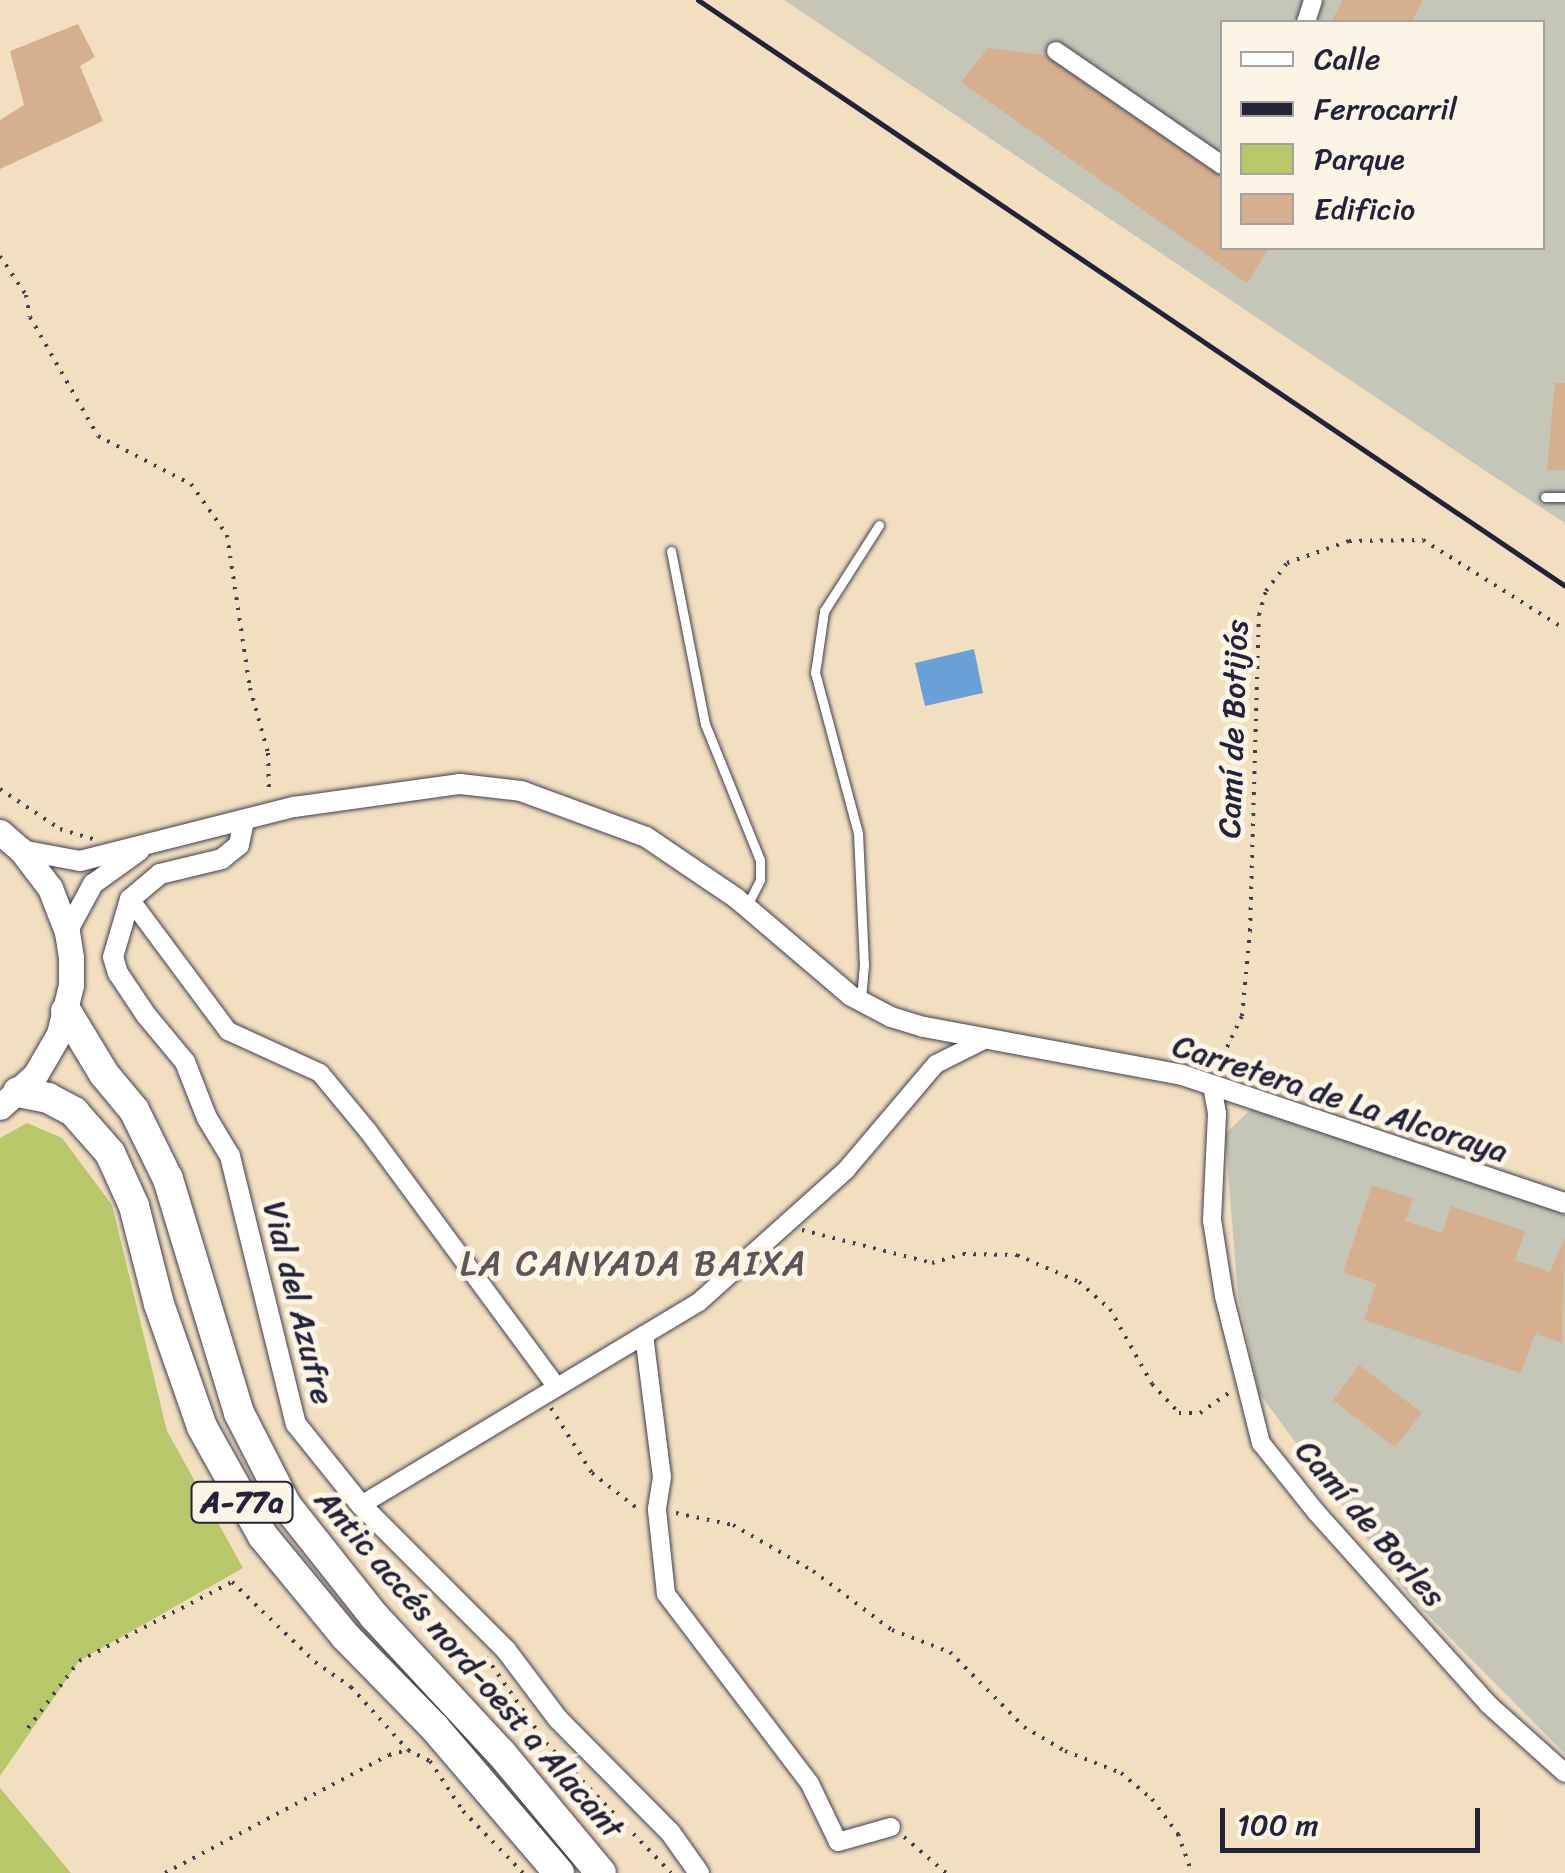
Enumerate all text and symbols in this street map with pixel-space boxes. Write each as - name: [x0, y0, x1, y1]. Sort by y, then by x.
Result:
- legend: [1220, 20, 1545, 250]
- text: Calle: [1314, 32, 1380, 86]
- text: Ferrocarril: [1314, 82, 1457, 136]
- text: Parque: [1314, 132, 1405, 186]
- text: Edificio: [1314, 182, 1415, 236]
- street label: Camí de Botijós: [1211, 619, 1257, 839]
- street label: Carretera de La Alcoraya: [1168, 1027, 1512, 1171]
- street label: Vial del Azufre: [254, 1197, 342, 1409]
- district label: LA CANYADA BAIXA: [460, 1242, 808, 1284]
- street label: Camí de Borles: [1287, 1433, 1453, 1615]
- road number: A-77a: [190, 1477, 294, 1527]
- street label: Antic accés nord-oest a Alacant: [306, 1481, 632, 1847]
- scale bar: [1225, 1788, 1485, 1850]
- text: 100 m: [1237, 1798, 1319, 1852]

